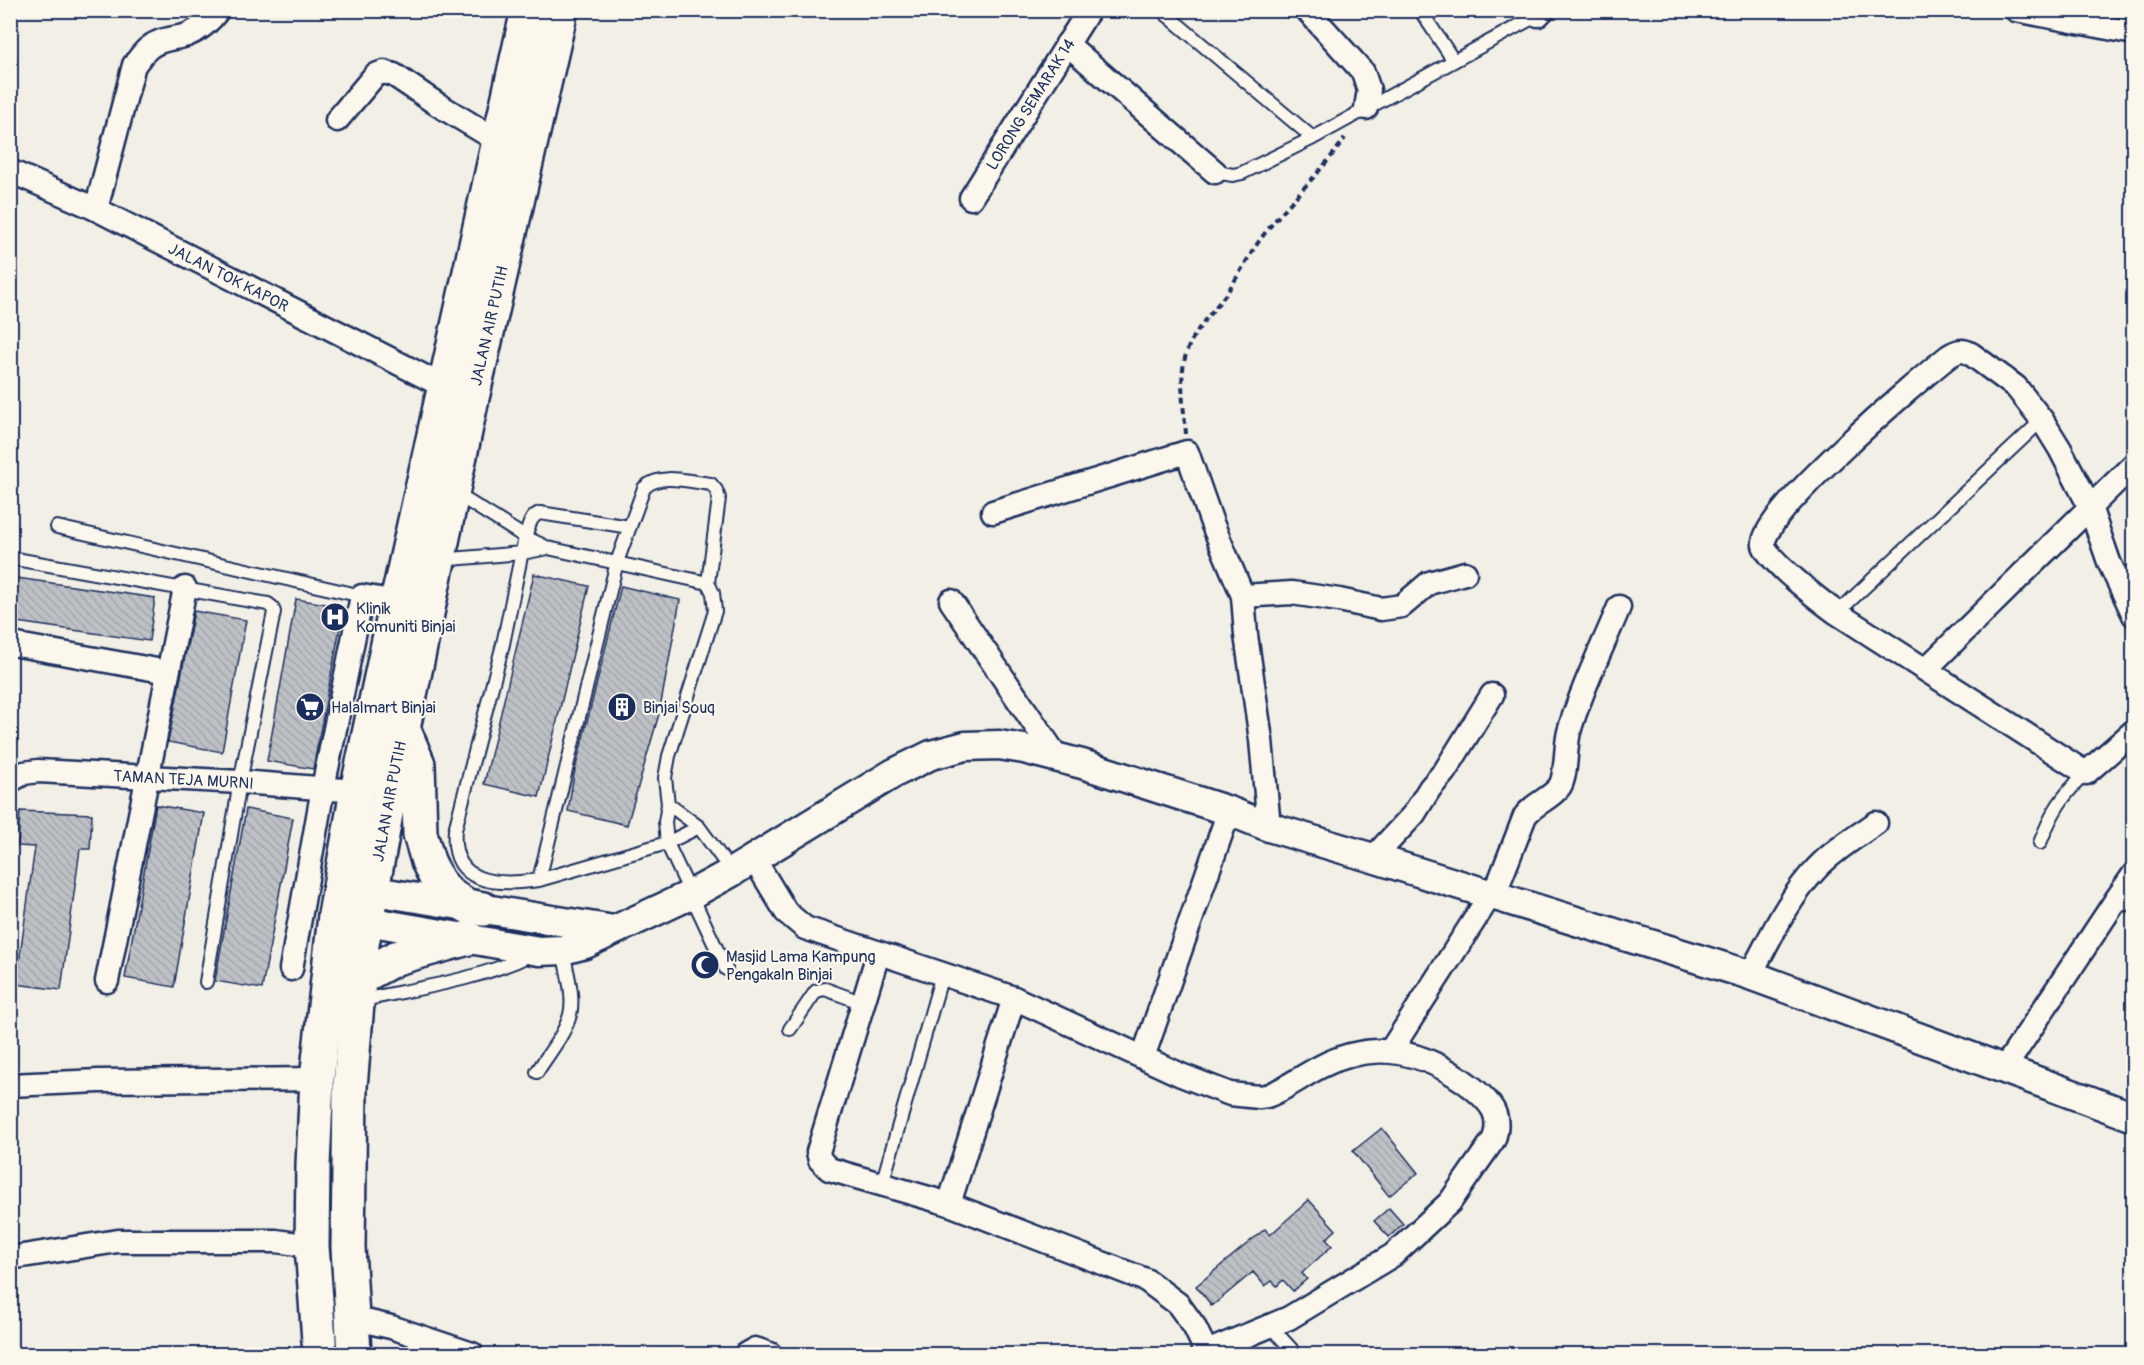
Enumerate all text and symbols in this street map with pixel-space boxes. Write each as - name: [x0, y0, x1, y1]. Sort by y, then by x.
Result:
- street label: LORONG SEMARAK 14: [982, 35, 1080, 174]
- street label: JALAN TOK KAPOR: [165, 239, 292, 317]
- street label: JALAN AIR PUTIH: [466, 264, 513, 388]
- place label: Klinik Komuniti Binjai: [356, 599, 456, 637]
- hospital icon: Klinik Komuniti Binjai: [319, 601, 351, 633]
- supermarket icon: Halalmart Binjai: [294, 691, 326, 723]
- building icon: Binjai Souq: [606, 691, 638, 723]
- place label: Halalmart Binjai: [331, 698, 436, 718]
- place label: Binjai Souq: [643, 698, 715, 718]
- street label: JALAN AIR PUTIH: [368, 739, 411, 863]
- street label: TAMAN TEJA MURNI: [113, 766, 254, 794]
- place label: Masjid Lama Kampung Pengakaln Binjai: [726, 947, 876, 985]
- mosque icon: Masjid Lama Kampung Pengakaln Binjai: [689, 949, 721, 981]

